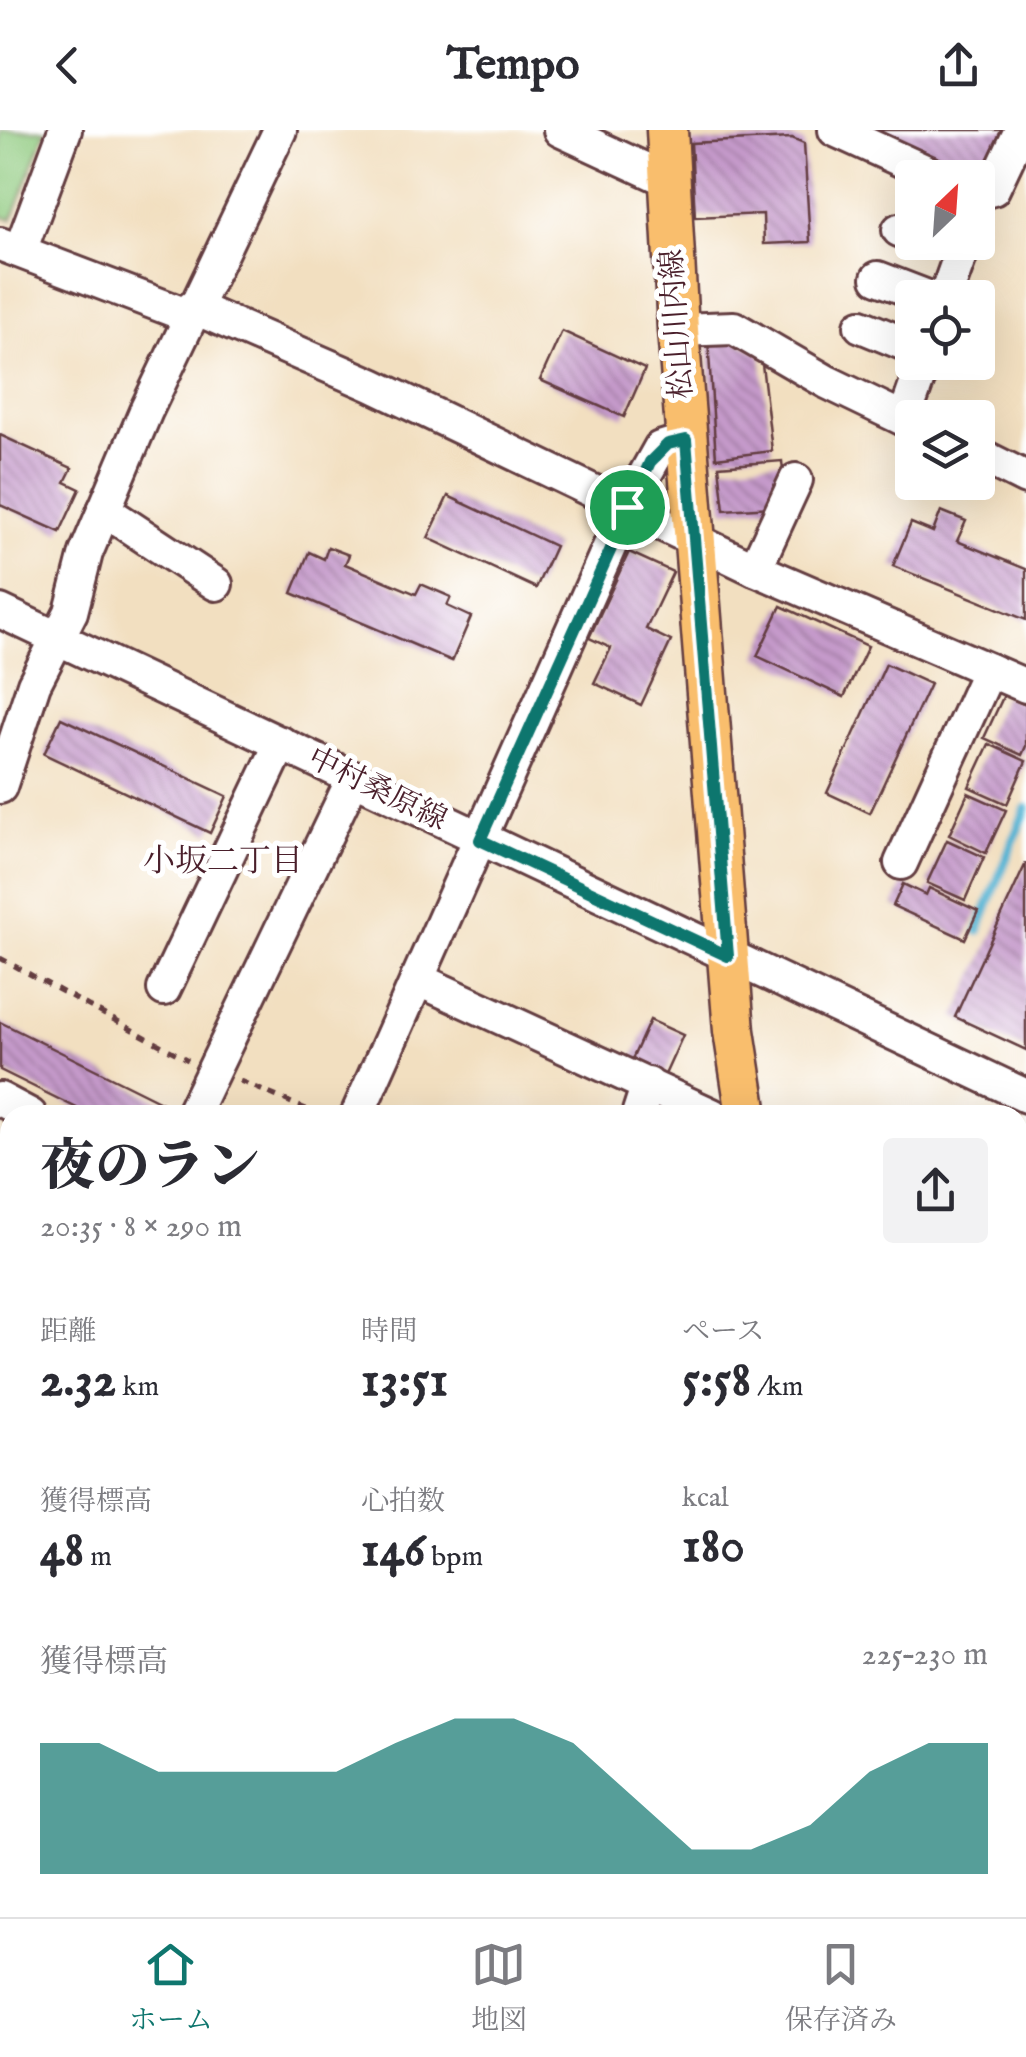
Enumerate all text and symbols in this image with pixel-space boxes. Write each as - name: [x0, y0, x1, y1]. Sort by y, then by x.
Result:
- text: Tempo: [447, 37, 579, 94]
- icon: back: [40, 38, 95, 93]
- icon: share: [931, 38, 986, 93]
- north arrow: [895, 160, 995, 260]
- map controls: [895, 160, 995, 500]
- street label: 松山川内線: [654, 248, 702, 400]
- button: locate: [895, 280, 995, 380]
- button: layers: [895, 400, 995, 500]
- pin: [585, 465, 670, 550]
- icon: arrive: [600, 480, 655, 535]
- street label: 中村桑原線: [301, 740, 453, 840]
- district label: 小坂二丁目: [143, 842, 303, 883]
- text: 夜のラン: [40, 1134, 260, 1204]
- button: share: [883, 1138, 988, 1243]
- text: 20:35 · 8 × 290 m: [40, 1207, 242, 1248]
- text: 距離: [40, 1315, 96, 1350]
- text: 時間: [361, 1315, 417, 1350]
- text: ペース: [682, 1315, 765, 1350]
- text: 2.32: [40, 1350, 116, 1413]
- text: 13:51: [361, 1350, 448, 1413]
- text: 5:58: [682, 1350, 751, 1413]
- text: km: [116, 1370, 159, 1405]
- text: /km: [751, 1370, 803, 1405]
- text: kcal: [682, 1481, 729, 1516]
- text: 獲得標高: [40, 1485, 152, 1520]
- text: 心拍数: [361, 1485, 445, 1520]
- text: 180: [682, 1516, 745, 1579]
- text: 48: [40, 1520, 84, 1583]
- text: 146: [361, 1520, 425, 1583]
- text: m: [84, 1540, 112, 1575]
- text: bpm: [425, 1540, 483, 1575]
- text: 225–230 m: [861, 1635, 988, 1676]
- text: 獲得標高: [40, 1643, 168, 1684]
- tab: ホーム: [129, 1937, 213, 2039]
- tab: 地図: [471, 1937, 527, 2039]
- tab: 保存済み: [785, 1937, 897, 2039]

